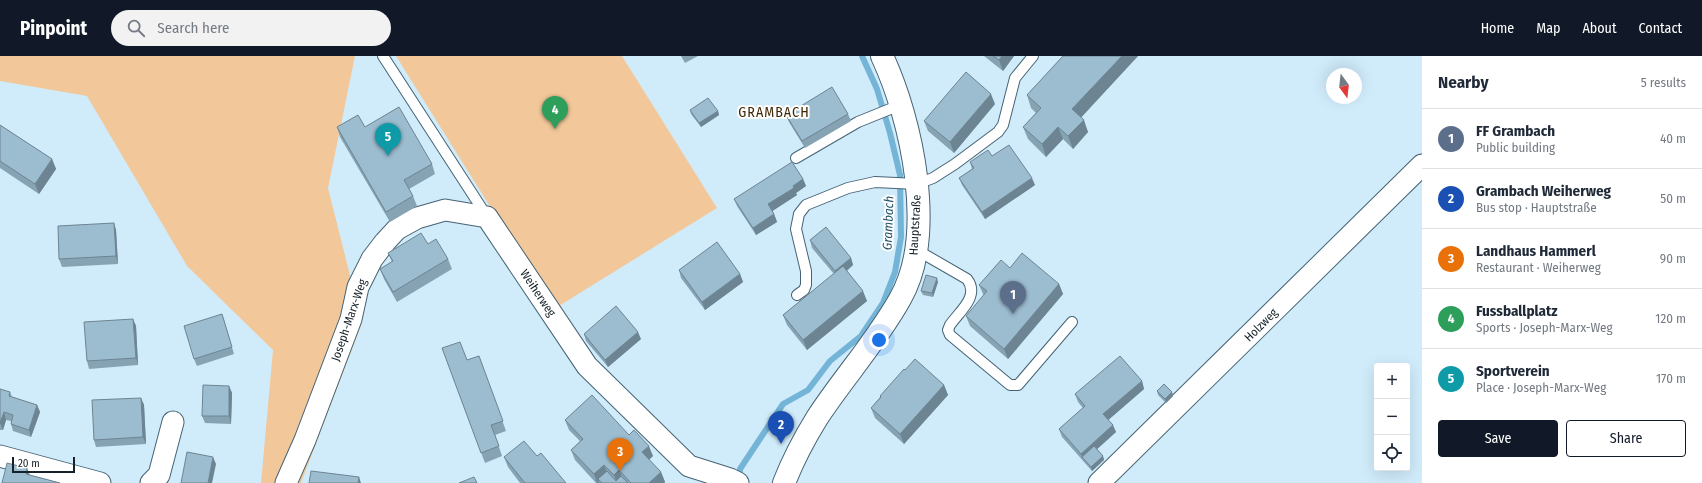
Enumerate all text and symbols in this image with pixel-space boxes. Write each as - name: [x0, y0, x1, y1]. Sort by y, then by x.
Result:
- search box: [111, 10, 391, 46]
- text: Pinpoint: [20, 17, 87, 40]
- icon: search: [125, 17, 147, 39]
- text: Search here: [157, 19, 230, 37]
- text: Home: [1481, 20, 1514, 37]
- text: Map: [1536, 20, 1560, 37]
- text: About: [1582, 20, 1617, 37]
- text: Contact: [1639, 20, 1682, 37]
- north arrow: [1326, 68, 1362, 104]
- text: Nearby: [1438, 72, 1489, 93]
- text: 5 results: [1641, 75, 1686, 90]
- pin: 4: [542, 96, 568, 129]
- district label: GRAMBACH: [738, 104, 810, 121]
- text: FF Grambach: [1476, 122, 1555, 140]
- pin: 5: [375, 123, 401, 156]
- text: 1: [1448, 131, 1454, 146]
- text: 40 m: [1660, 131, 1686, 146]
- text: Public building: [1476, 140, 1555, 155]
- text: Grambach Weiherweg: [1476, 182, 1611, 200]
- text: 2: [1448, 191, 1454, 206]
- text: 50 m: [1660, 191, 1686, 206]
- street label: Hauptstraße: [906, 194, 924, 256]
- water label: Grambach: [880, 196, 896, 250]
- text: Bus stop · Hauptstraße: [1476, 200, 1597, 215]
- text: Landhaus Hammerl: [1476, 242, 1596, 260]
- text: 3: [1448, 251, 1454, 266]
- text: 90 m: [1660, 251, 1686, 266]
- text: Restaurant · Weiherweg: [1476, 260, 1601, 275]
- street label: Weiherweg: [517, 267, 559, 319]
- street label: Joseph-Marx-Weg: [328, 277, 370, 363]
- pin: 1: [1000, 281, 1026, 314]
- text: Fussballplatz: [1476, 302, 1558, 320]
- street label: Holzweg: [1242, 305, 1281, 344]
- text: 4: [1448, 311, 1454, 326]
- text: 120 m: [1655, 311, 1686, 326]
- text: Sports · Joseph-Marx-Weg: [1476, 320, 1613, 335]
- your location: [869, 330, 889, 350]
- text: Sportverein: [1476, 362, 1550, 380]
- map controls: [1374, 363, 1410, 471]
- button: +: [1374, 363, 1410, 399]
- text: 5: [1448, 371, 1454, 386]
- text: 170 m: [1656, 371, 1686, 386]
- text: Place · Joseph-Marx-Weg: [1476, 380, 1606, 395]
- button: −: [1374, 399, 1410, 435]
- pin: 2: [768, 411, 794, 444]
- button: Save: [1438, 420, 1558, 457]
- button: Share: [1566, 420, 1686, 457]
- button: locate: [1374, 435, 1410, 471]
- pin: 3: [607, 438, 633, 471]
- scale bar: [12, 455, 75, 474]
- text: 20 m: [18, 457, 40, 470]

